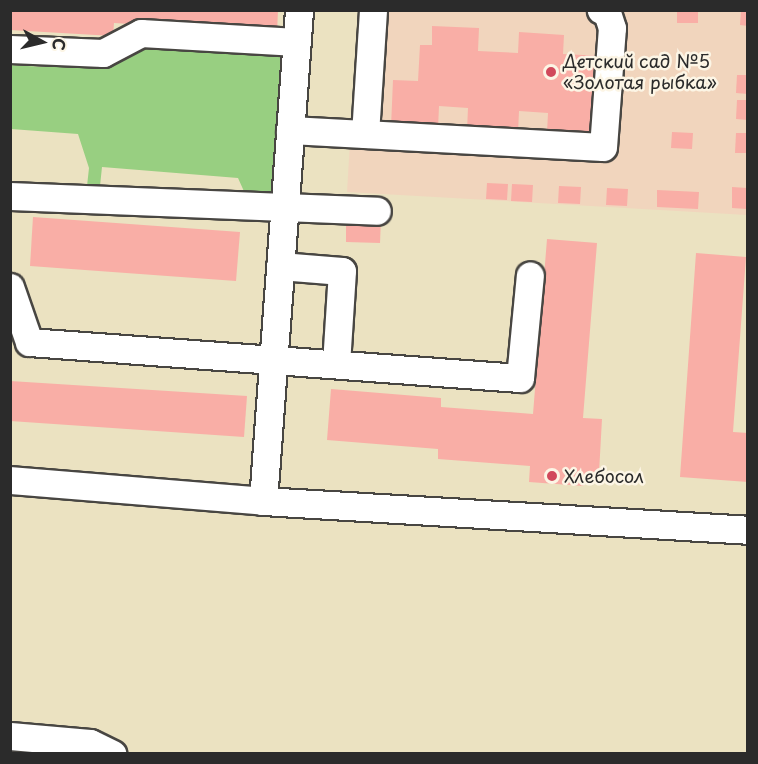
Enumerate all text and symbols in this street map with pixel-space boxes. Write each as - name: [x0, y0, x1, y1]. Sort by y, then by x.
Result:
- north arrow: [12, 12, 72, 72]
- text: С: [47, 37, 73, 52]
- place label: Детский сад №5 «Золотая рыбка»: [563, 51, 716, 94]
- marker: Детский сад №5 «Золотая рыбка»: [544, 65, 558, 79]
- place label: Хлебосол: [564, 465, 644, 487]
- marker: Хлебосол: [545, 469, 559, 483]

